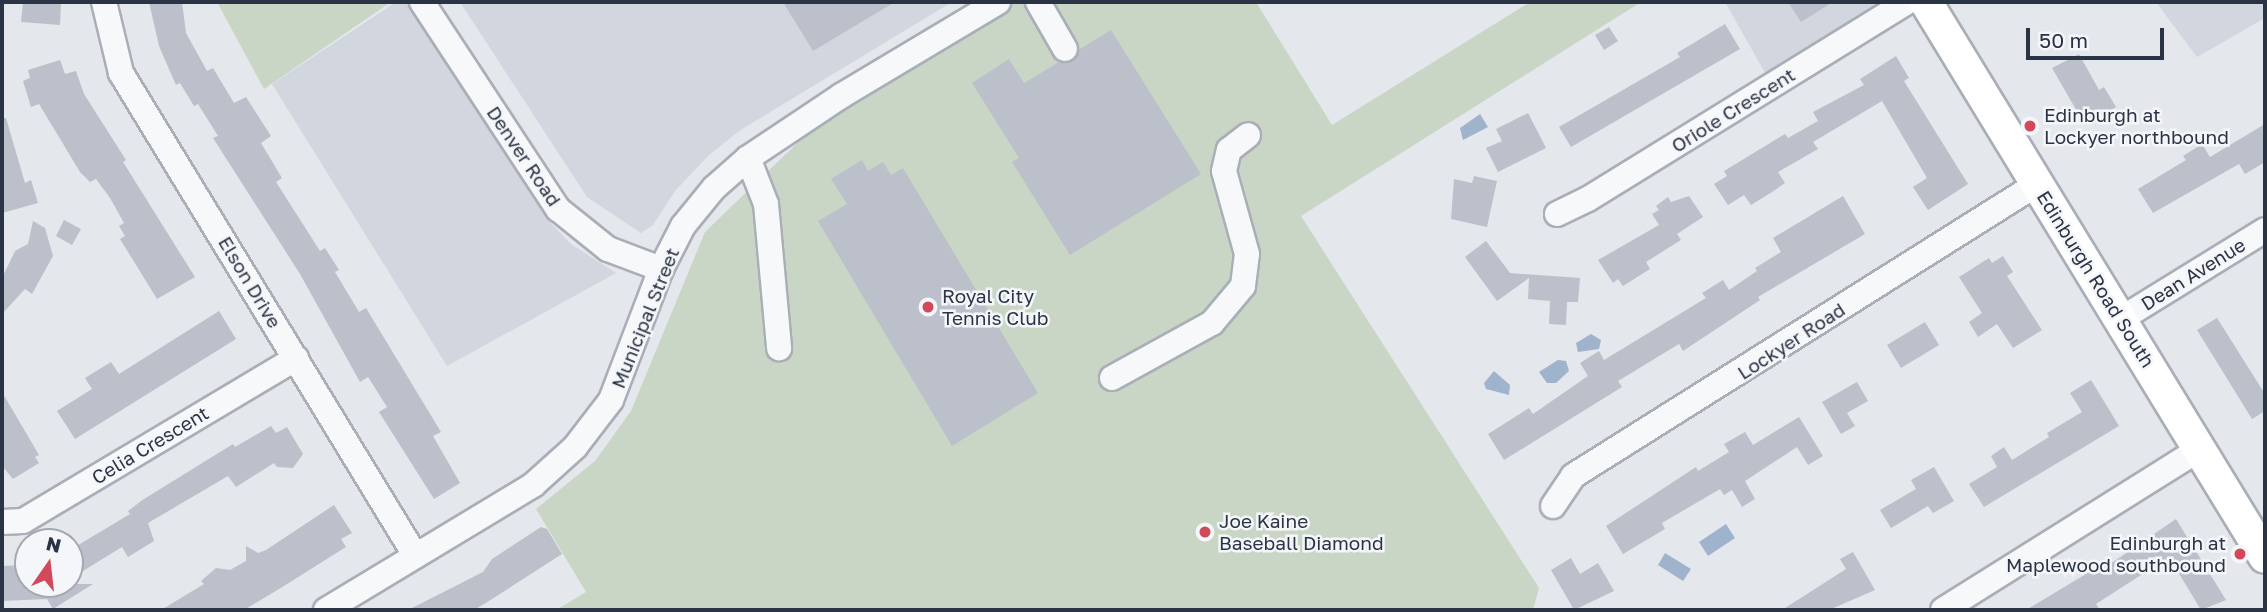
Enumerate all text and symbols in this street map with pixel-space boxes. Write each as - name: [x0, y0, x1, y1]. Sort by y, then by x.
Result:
- scale bar: [2029, 14, 2167, 58]
- text: 50 m: [2039, 27, 2088, 53]
- street label: Oriole Crescent: [1667, 63, 1799, 157]
- street label: Denver Road: [482, 102, 566, 210]
- place label: Edinburgh at Lockyer northbound: [2044, 104, 2229, 148]
- marker: Edinburgh at Lockyer northbound: [2022, 118, 2038, 134]
- street label: Edinburgh Road South: [2032, 186, 2160, 372]
- street label: Elson Drive: [214, 232, 286, 332]
- street label: Dean Avenue: [2137, 233, 2249, 315]
- street label: Municipal Street: [606, 244, 684, 392]
- place label: Royal City Tennis Club: [942, 285, 1049, 329]
- street label: Lockyer Road: [1733, 298, 1849, 384]
- marker: Royal City Tennis Club: [920, 299, 936, 315]
- street label: Celia Crescent: [87, 401, 213, 489]
- place label: Joe Kaine Baseball Diamond: [1219, 510, 1384, 554]
- marker: Joe Kaine Baseball Diamond: [1197, 524, 1213, 540]
- north arrow: [14, 528, 84, 598]
- text: N: [44, 531, 64, 557]
- place label: Edinburgh at Maplewood southbound: [2006, 532, 2226, 576]
- marker: Edinburgh at Maplewood southbound: [2232, 546, 2248, 562]

